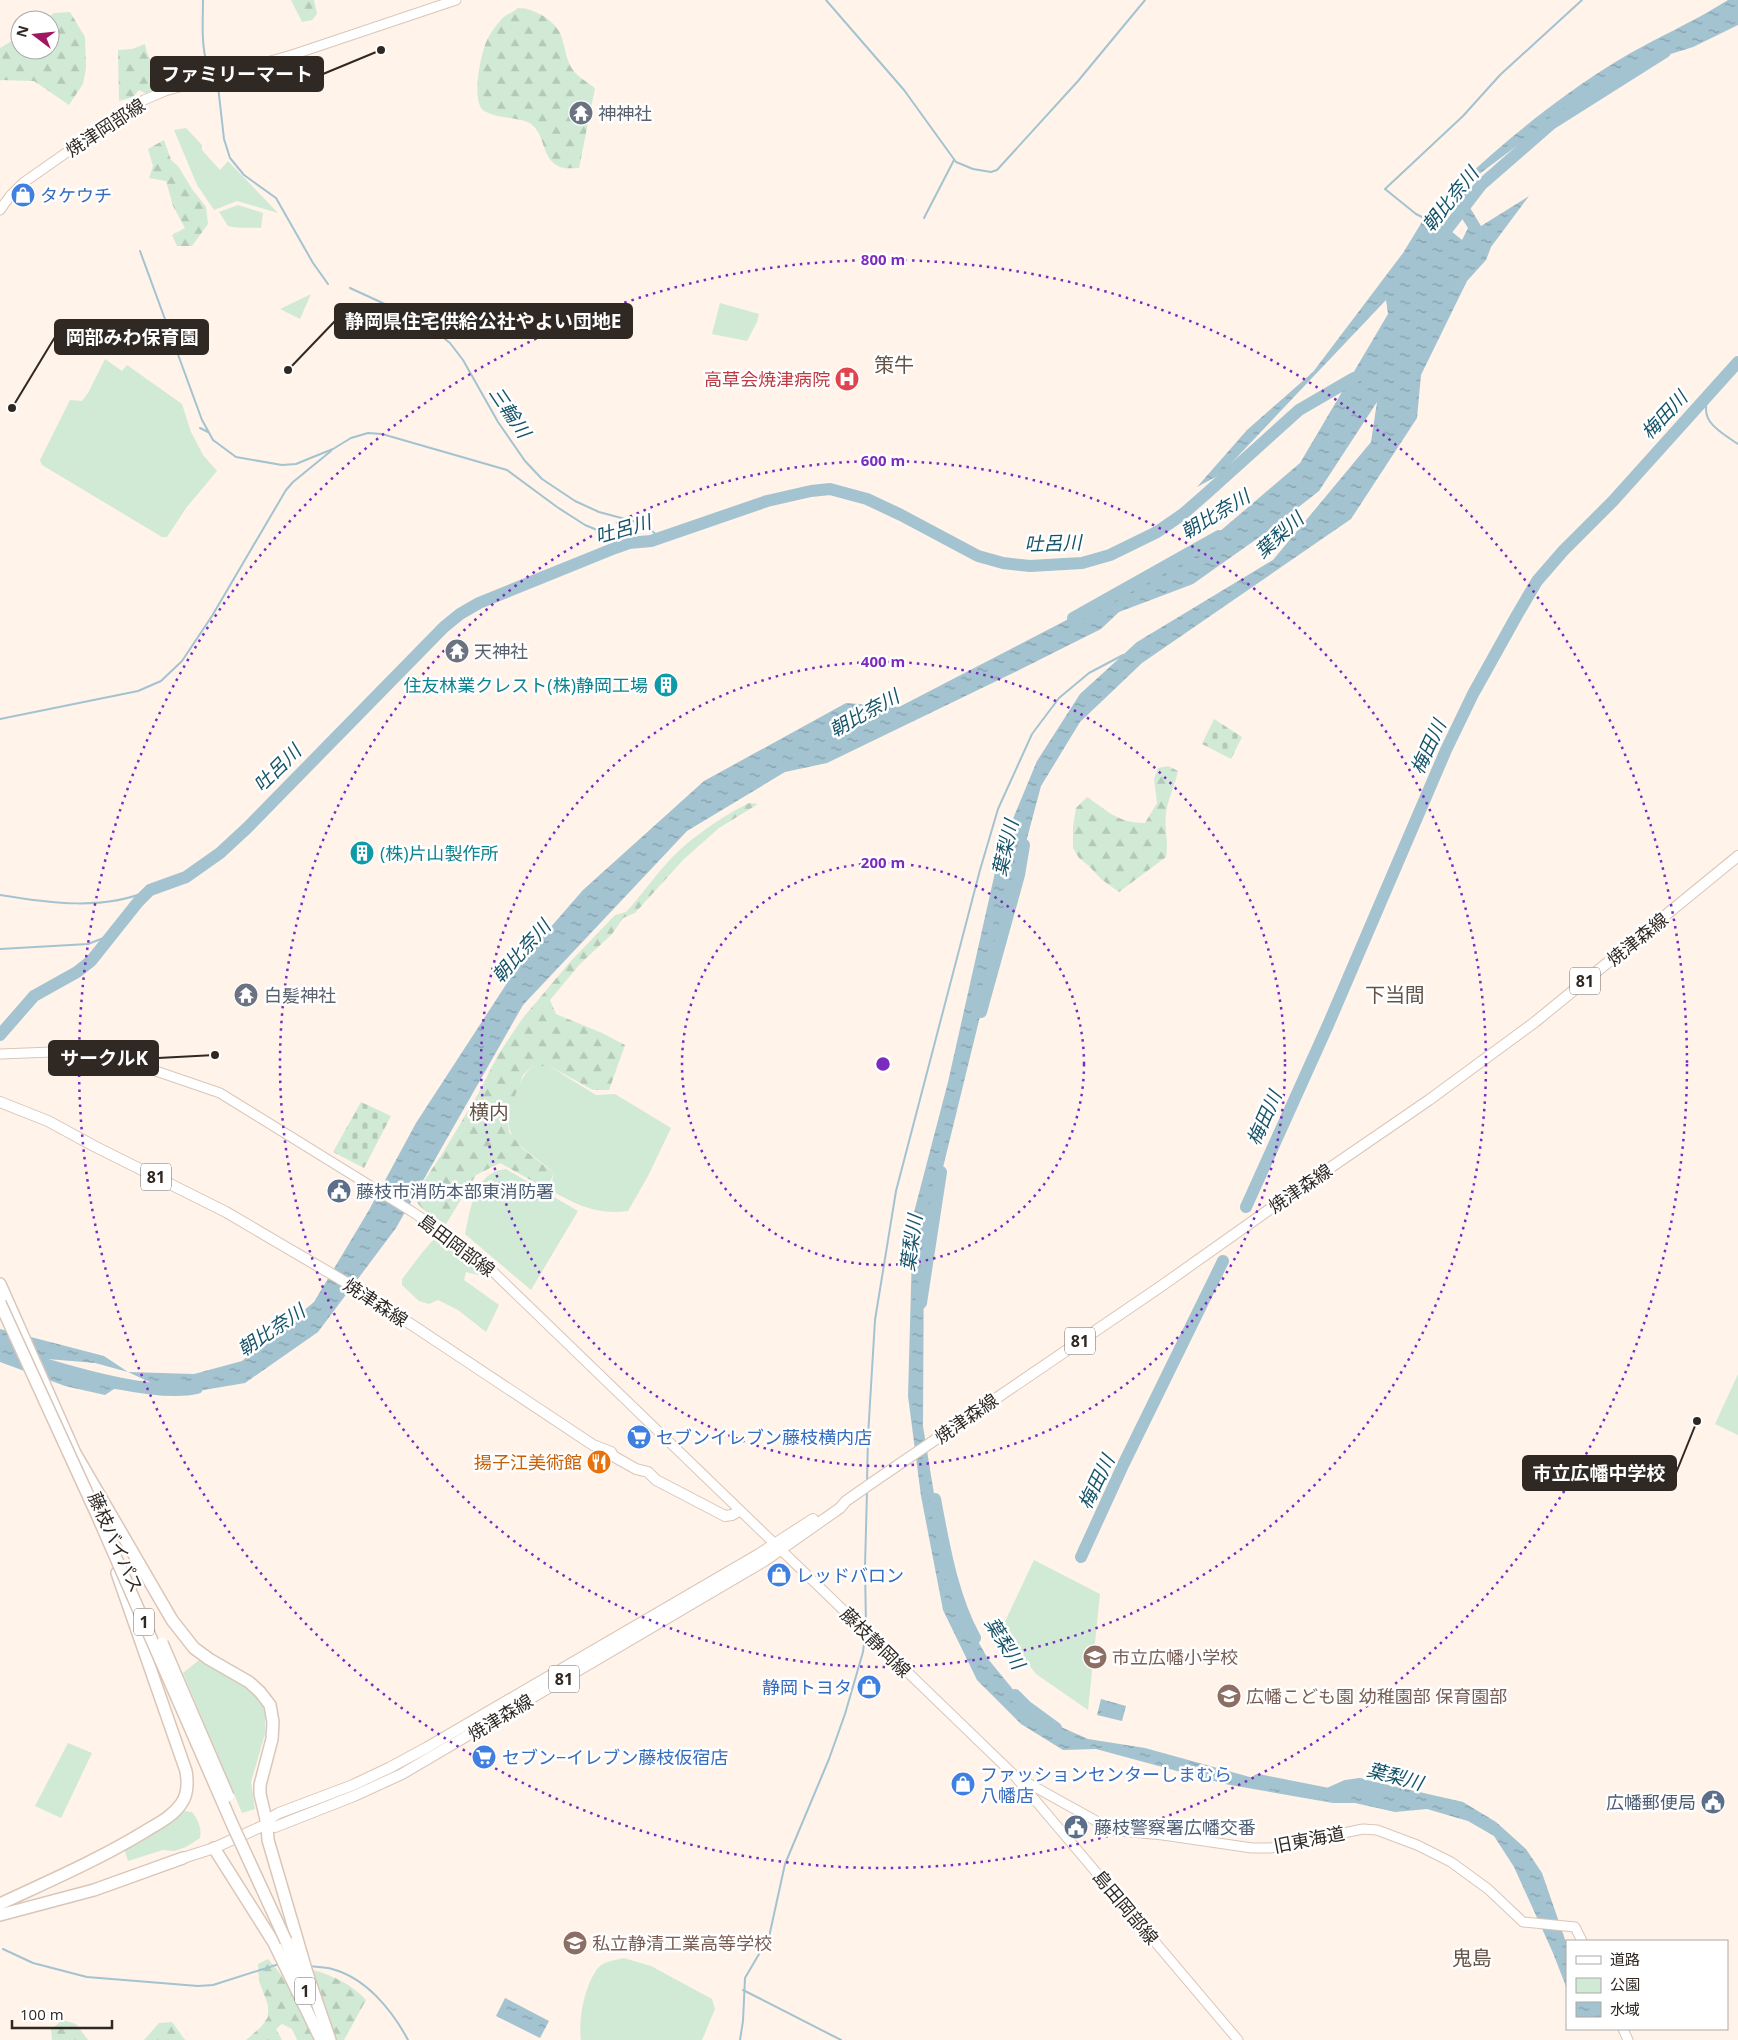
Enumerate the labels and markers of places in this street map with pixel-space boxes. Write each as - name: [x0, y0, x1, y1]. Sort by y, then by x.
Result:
- callout: ファミリーマート: [151, 57, 323, 91]
- temple icon: 神神社: [568, 100, 594, 126]
- place label: 神神社: [598, 101, 652, 125]
- shop icon: タケウチ: [10, 182, 36, 208]
- place label: タケウチ: [40, 183, 112, 207]
- callout: 静岡県住宅供給公社やよい団地E: [335, 304, 632, 338]
- callout: 岡部みわ保育園: [55, 320, 208, 354]
- hospital icon: 高草会焼津病院: [834, 366, 860, 392]
- place label: 高草会焼津病院: [704, 367, 830, 391]
- temple icon: 天神社: [444, 638, 470, 664]
- place label: 天神社: [474, 639, 528, 663]
- building icon: 住友林業クレスト(株)静岡工場: [653, 672, 679, 698]
- place label: 住友林業クレスト(株)静岡工場: [403, 673, 648, 697]
- building icon: (株)片山製作所: [349, 840, 375, 866]
- place label: (株)片山製作所: [380, 841, 499, 865]
- temple icon: 白髪神社: [233, 982, 259, 1008]
- place label: 白髪神社: [264, 983, 336, 1007]
- callout: サークルK: [49, 1041, 158, 1075]
- centre of rings: [874, 1055, 892, 1073]
- public building icon: 藤枝市消防本部東消防署: [326, 1178, 352, 1204]
- place label: 藤枝市消防本部東消防署: [356, 1179, 554, 1203]
- supermarket icon: セブンイレブン藤枝横内店: [626, 1424, 652, 1450]
- place label: セブンイレブン藤枝横内店: [656, 1425, 872, 1449]
- restaurant icon: 揚子江美術館: [586, 1449, 612, 1475]
- place label: 揚子江美術館: [474, 1450, 582, 1474]
- callout: 市立広幡中学校: [1523, 1456, 1676, 1490]
- shop icon: レッドバロン: [766, 1562, 792, 1588]
- place label: レッドバロン: [796, 1563, 904, 1587]
- school or university icon: 市立広幡小学校: [1082, 1644, 1108, 1670]
- place label: 市立広幡小学校: [1112, 1645, 1238, 1669]
- shop icon: 静岡トヨタ: [856, 1674, 882, 1700]
- place label: 静岡トヨタ: [762, 1675, 852, 1699]
- school or university icon: 広幡こども園 幼稚園部 保育園部: [1216, 1683, 1242, 1709]
- place label: 広幡こども園 幼稚園部 保育園部: [1246, 1684, 1507, 1708]
- supermarket icon: セブン−イレブン藤枝仮宿店: [471, 1744, 497, 1770]
- place label: セブン−イレブン藤枝仮宿店: [502, 1745, 728, 1769]
- place label: ファッションセンターしまむら 八幡店: [980, 1762, 1232, 1807]
- shop icon: ファッションセンターしまむら 八幡店: [950, 1771, 976, 1797]
- public building icon: 広幡郵便局: [1700, 1789, 1726, 1815]
- place label: 広幡郵便局: [1606, 1790, 1696, 1814]
- public building icon: 藤枝警察署広幡交番: [1063, 1814, 1089, 1840]
- place label: 藤枝警察署広幡交番: [1094, 1815, 1256, 1839]
- school or university icon: 私立静清工業高等学校: [562, 1930, 588, 1956]
- place label: 私立静清工業高等学校: [592, 1931, 772, 1955]

